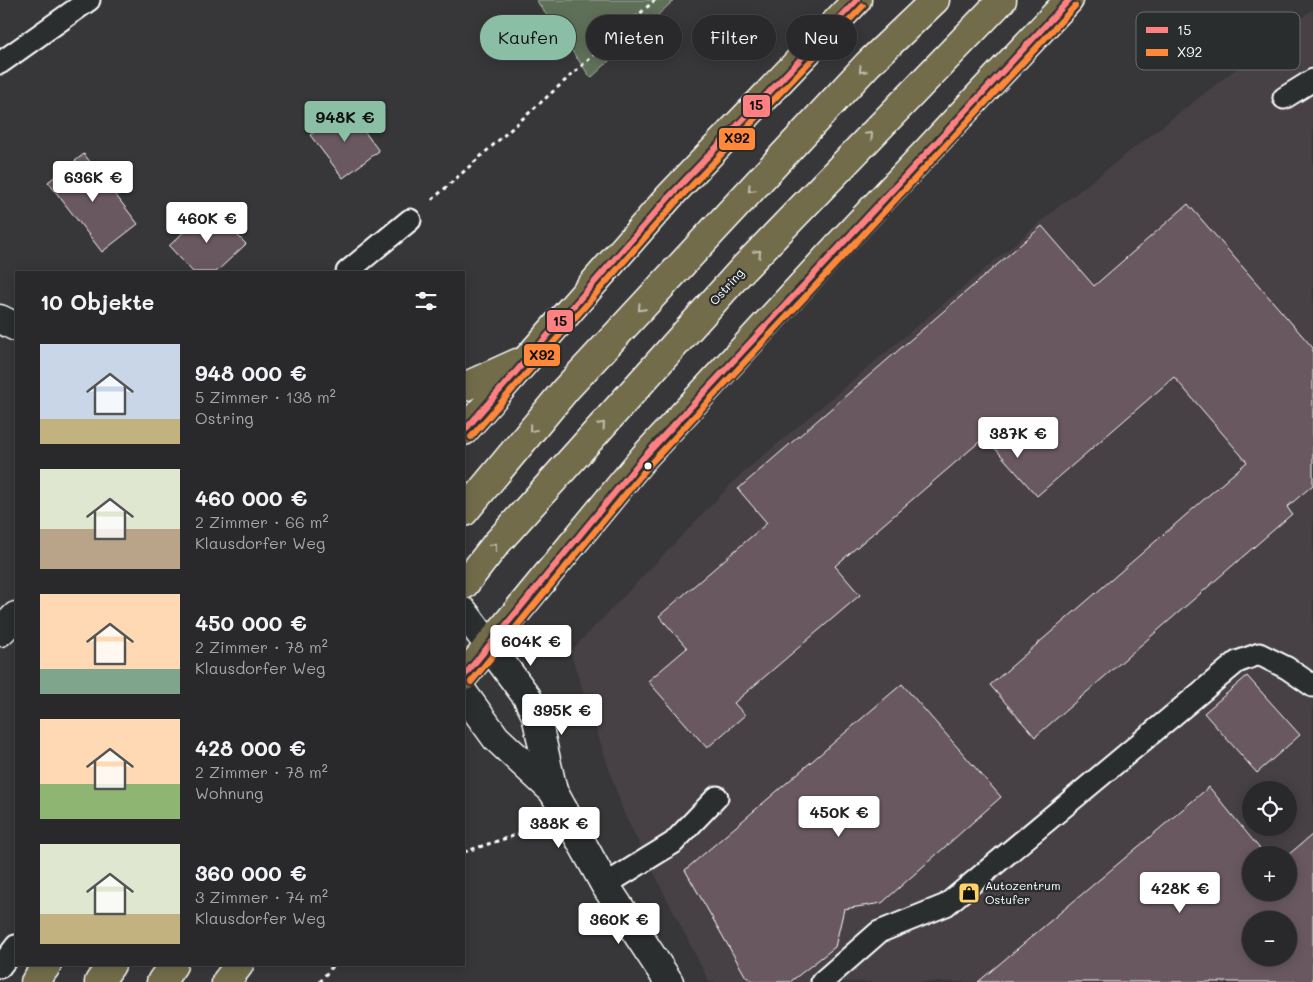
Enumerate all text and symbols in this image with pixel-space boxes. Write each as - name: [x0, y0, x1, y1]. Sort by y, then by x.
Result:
- legend: [1136, 12, 1300, 70]
- chip: Kaufen: [480, 15, 576, 60]
- chip: Mieten: [586, 15, 682, 60]
- chip: Filter: [692, 15, 776, 60]
- chip: Neu: [786, 15, 857, 60]
- text: 15: [1177, 20, 1191, 39]
- text: X92: [1177, 42, 1202, 61]
- one-way arrow: [859, 65, 868, 74]
- line badge: 15: [742, 94, 771, 118]
- text: 15: [749, 95, 763, 114]
- pin: 948K €: [304, 100, 386, 143]
- text: 948K €: [316, 106, 374, 127]
- line badge: X92: [718, 127, 756, 151]
- text: X92: [724, 128, 750, 147]
- one-way arrow: [864, 132, 873, 141]
- pin: 636K €: [52, 160, 134, 203]
- text: 636K €: [64, 166, 122, 187]
- one-way arrow: [748, 183, 757, 192]
- pin: 460K €: [166, 202, 248, 244]
- text: 460K €: [177, 207, 237, 228]
- one-way arrow: [752, 249, 761, 258]
- street label: Ostring: [706, 265, 747, 308]
- icon: filters: [412, 287, 440, 315]
- text: 10 Objekte: [40, 288, 154, 315]
- one-way arrow: [638, 302, 647, 311]
- line badge: 15: [546, 309, 574, 333]
- text: 15: [553, 311, 567, 330]
- line badge: X92: [523, 343, 561, 367]
- text: X92: [529, 345, 555, 364]
- text: 948 000 €: [195, 359, 307, 386]
- icon: home: [80, 364, 140, 424]
- text: 5 Zimmer · 138 m²: [195, 386, 336, 407]
- text: Ostring: [195, 407, 254, 428]
- pin: 387K €: [977, 416, 1059, 459]
- one-way arrow: [596, 421, 605, 430]
- text: 387K €: [989, 422, 1047, 443]
- one-way arrow: [530, 423, 538, 432]
- unlabelled marker: [643, 461, 653, 471]
- text: 460 000 €: [195, 484, 307, 511]
- icon: home: [80, 489, 140, 549]
- text: 2 Zimmer · 66 m²: [195, 511, 329, 532]
- text: Klausdorfer Weg: [195, 532, 325, 553]
- one-way arrow: [488, 543, 497, 552]
- text: 450 000 €: [195, 609, 307, 636]
- icon: home: [80, 614, 140, 674]
- pin: 604K €: [490, 624, 572, 667]
- text: 604K €: [501, 630, 561, 651]
- text: 2 Zimmer · 78 m²: [195, 636, 328, 657]
- text: Klausdorfer Weg: [195, 657, 325, 678]
- pin: 395K €: [521, 694, 603, 736]
- text: 395K €: [533, 699, 591, 720]
- text: 428 000 €: [195, 734, 306, 761]
- icon: home: [80, 739, 140, 799]
- text: 2 Zimmer · 78 m²: [195, 761, 328, 782]
- map controls: [1242, 781, 1297, 966]
- button: locate: [1242, 781, 1297, 836]
- text: Wohnung: [195, 782, 263, 803]
- pin: 450K €: [798, 796, 880, 838]
- text: 450K €: [809, 801, 869, 822]
- pin: 388K €: [518, 806, 600, 849]
- text: 388K €: [530, 812, 588, 833]
- button: +: [1242, 846, 1297, 901]
- text: 360 000 €: [195, 859, 306, 886]
- icon: home: [80, 864, 140, 924]
- pin: 428K €: [1139, 872, 1221, 914]
- place label: Autozentrum Ostufer: [985, 877, 1060, 907]
- text: 428K €: [1151, 877, 1209, 898]
- shop icon: Autozentrum Ostufer: [957, 881, 981, 905]
- text: 3 Zimmer · 74 m²: [195, 886, 328, 907]
- pin: 360K €: [578, 902, 660, 945]
- text: Klausdorfer Weg: [195, 907, 325, 928]
- text: 360K €: [590, 908, 648, 929]
- button: −: [1242, 911, 1297, 966]

